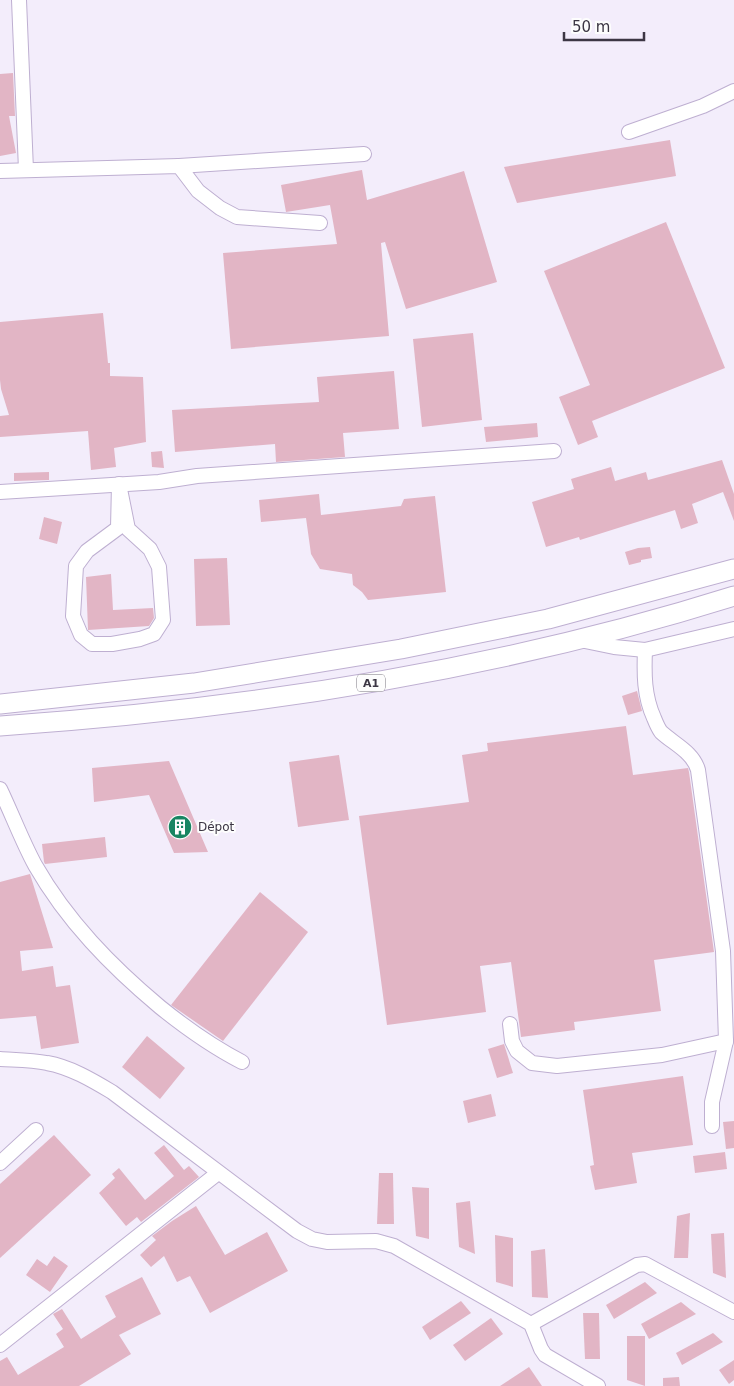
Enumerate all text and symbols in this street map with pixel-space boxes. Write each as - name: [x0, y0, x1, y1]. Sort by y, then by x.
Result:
- scale bar: [564, 10, 644, 42]
- text: 50 m: [572, 18, 610, 36]
- road number: A1: [357, 674, 385, 691]
- building icon: Dépot: [167, 814, 193, 840]
- place label: Dépot: [198, 820, 235, 834]

